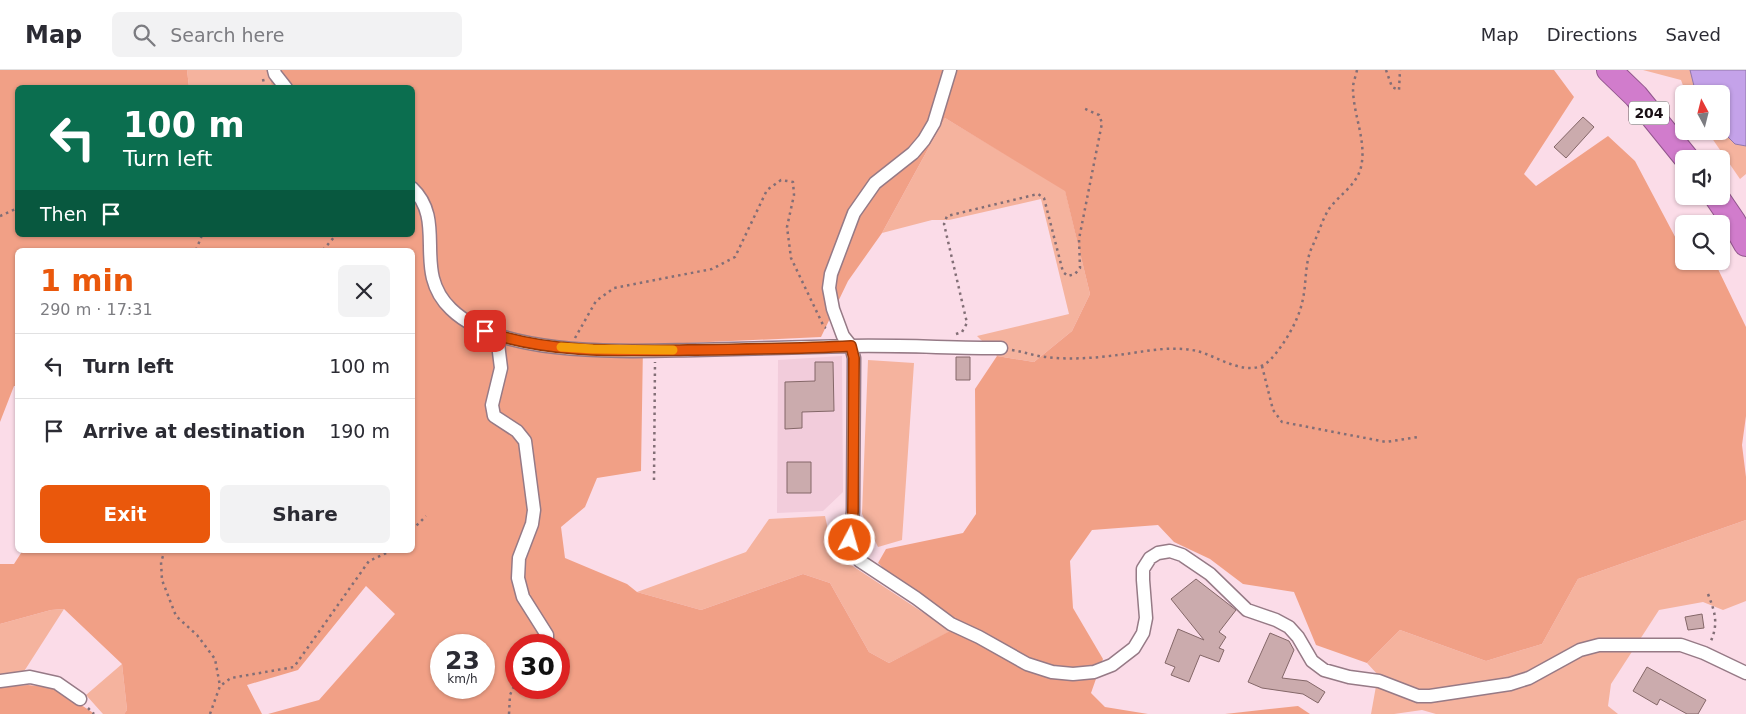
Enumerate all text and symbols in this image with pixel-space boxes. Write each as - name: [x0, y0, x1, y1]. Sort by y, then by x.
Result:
- search box: [112, 12, 462, 57]
- text: Map: [25, 21, 82, 49]
- icon: search: [130, 21, 158, 49]
- text: Search here: [170, 24, 284, 46]
- text: Map: [1481, 24, 1519, 45]
- text: Directions: [1547, 24, 1637, 45]
- text: Saved: [1665, 24, 1721, 45]
- north arrow: [1675, 85, 1730, 140]
- map controls: [1675, 85, 1730, 270]
- road number: 204: [1629, 102, 1669, 124]
- icon: left: [40, 105, 105, 170]
- text: 100 m: [123, 105, 245, 145]
- text: Turn left: [123, 146, 212, 171]
- button: sound: [1675, 150, 1730, 205]
- icon: arrive: [97, 200, 125, 228]
- text: Then: [40, 203, 87, 225]
- button: search: [1675, 215, 1730, 270]
- text: 1 min: [40, 263, 134, 298]
- button: close: [338, 265, 390, 317]
- text: 290 m · 17:31: [40, 300, 153, 319]
- pin: [464, 310, 506, 352]
- icon: arrive: [471, 317, 499, 345]
- icon: left: [40, 352, 68, 380]
- text: Turn left: [83, 355, 174, 377]
- text: 100 m: [329, 355, 390, 377]
- icon: arrive: [40, 417, 68, 445]
- text: Arrive at destination: [83, 420, 305, 442]
- text: 190 m: [329, 420, 390, 442]
- button: Exit: [40, 485, 210, 543]
- button: Share: [220, 485, 390, 543]
- position arrow: [823, 513, 875, 565]
- speed limit sign: 30: [505, 634, 570, 699]
- text: 23: [445, 646, 480, 675]
- text: km/h: [447, 672, 478, 686]

